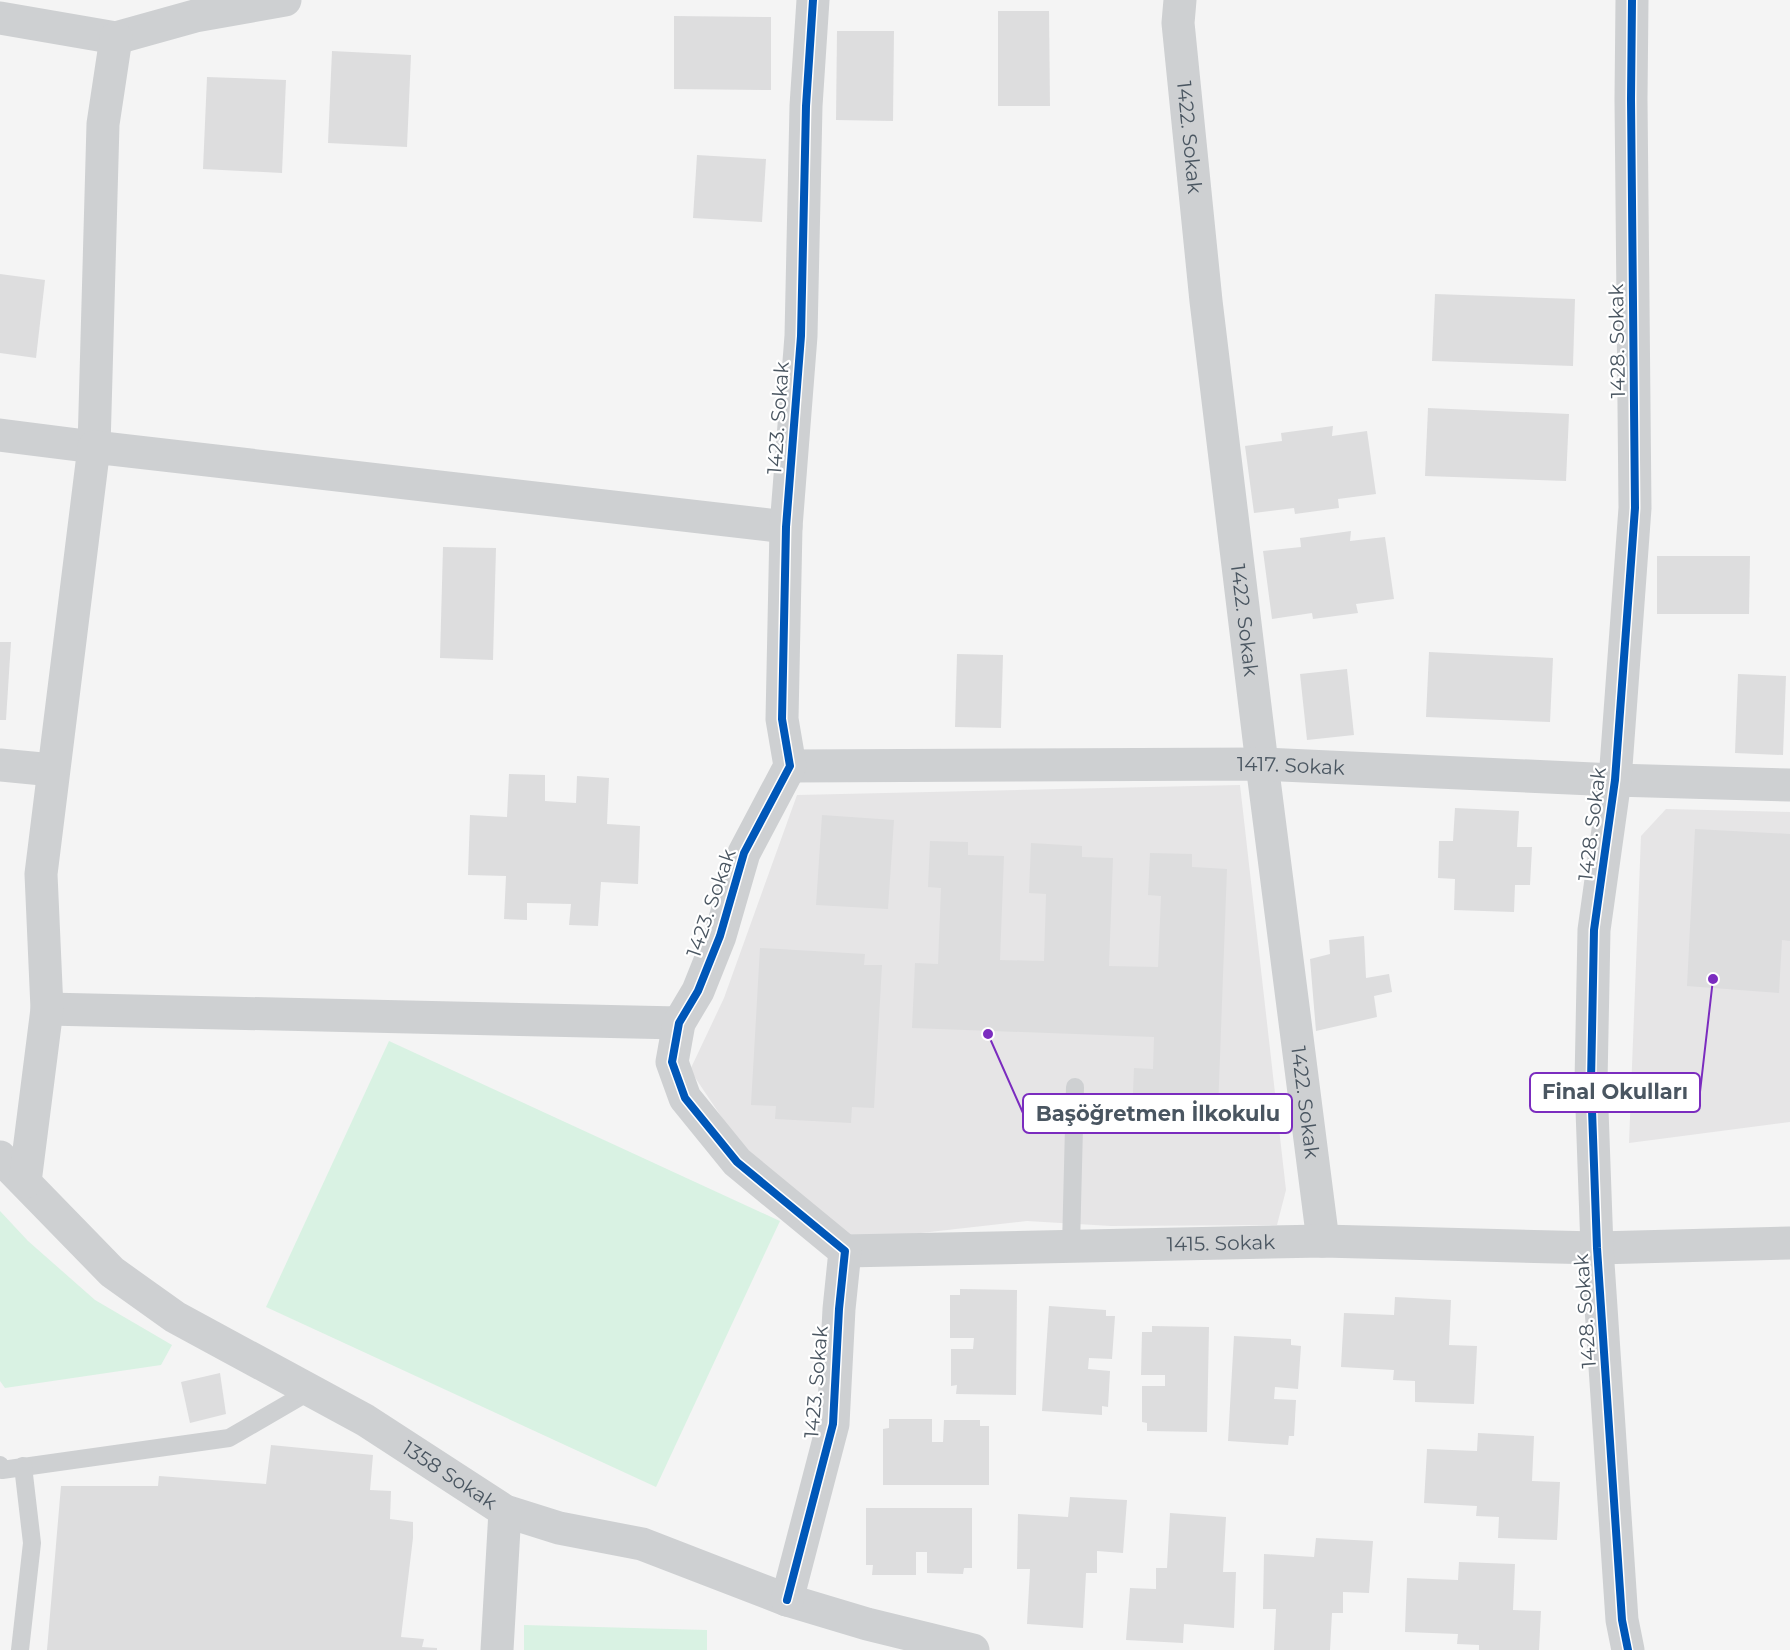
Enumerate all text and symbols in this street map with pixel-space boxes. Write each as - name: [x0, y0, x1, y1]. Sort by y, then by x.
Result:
- street label: 1422. Sokak: [1172, 80, 1207, 195]
- street label: 1428. Sokak: [1604, 283, 1630, 398]
- street label: 1423. Sokak: [762, 361, 794, 475]
- street label: 1422. Sokak: [1226, 563, 1263, 678]
- street label: 1417. Sokak: [1237, 752, 1345, 780]
- street label: 1428. Sokak: [1573, 766, 1611, 882]
- street label: 1423. Sokak: [681, 846, 741, 960]
- street label: 1422. Sokak: [1286, 1045, 1324, 1160]
- callout: Final Okulları: [1530, 1073, 1700, 1112]
- text: Final Okulları: [1542, 1079, 1688, 1104]
- callout: Başöğretmen İlkokulu: [1023, 1094, 1292, 1133]
- text: Başöğretmen İlkokulu: [1036, 1100, 1280, 1126]
- street label: 1415. Sokak: [1166, 1230, 1275, 1256]
- street label: 1428. Sokak: [1569, 1253, 1601, 1369]
- street label: 1423. Sokak: [799, 1325, 833, 1439]
- street label: 1358 Sokak: [398, 1435, 501, 1515]

